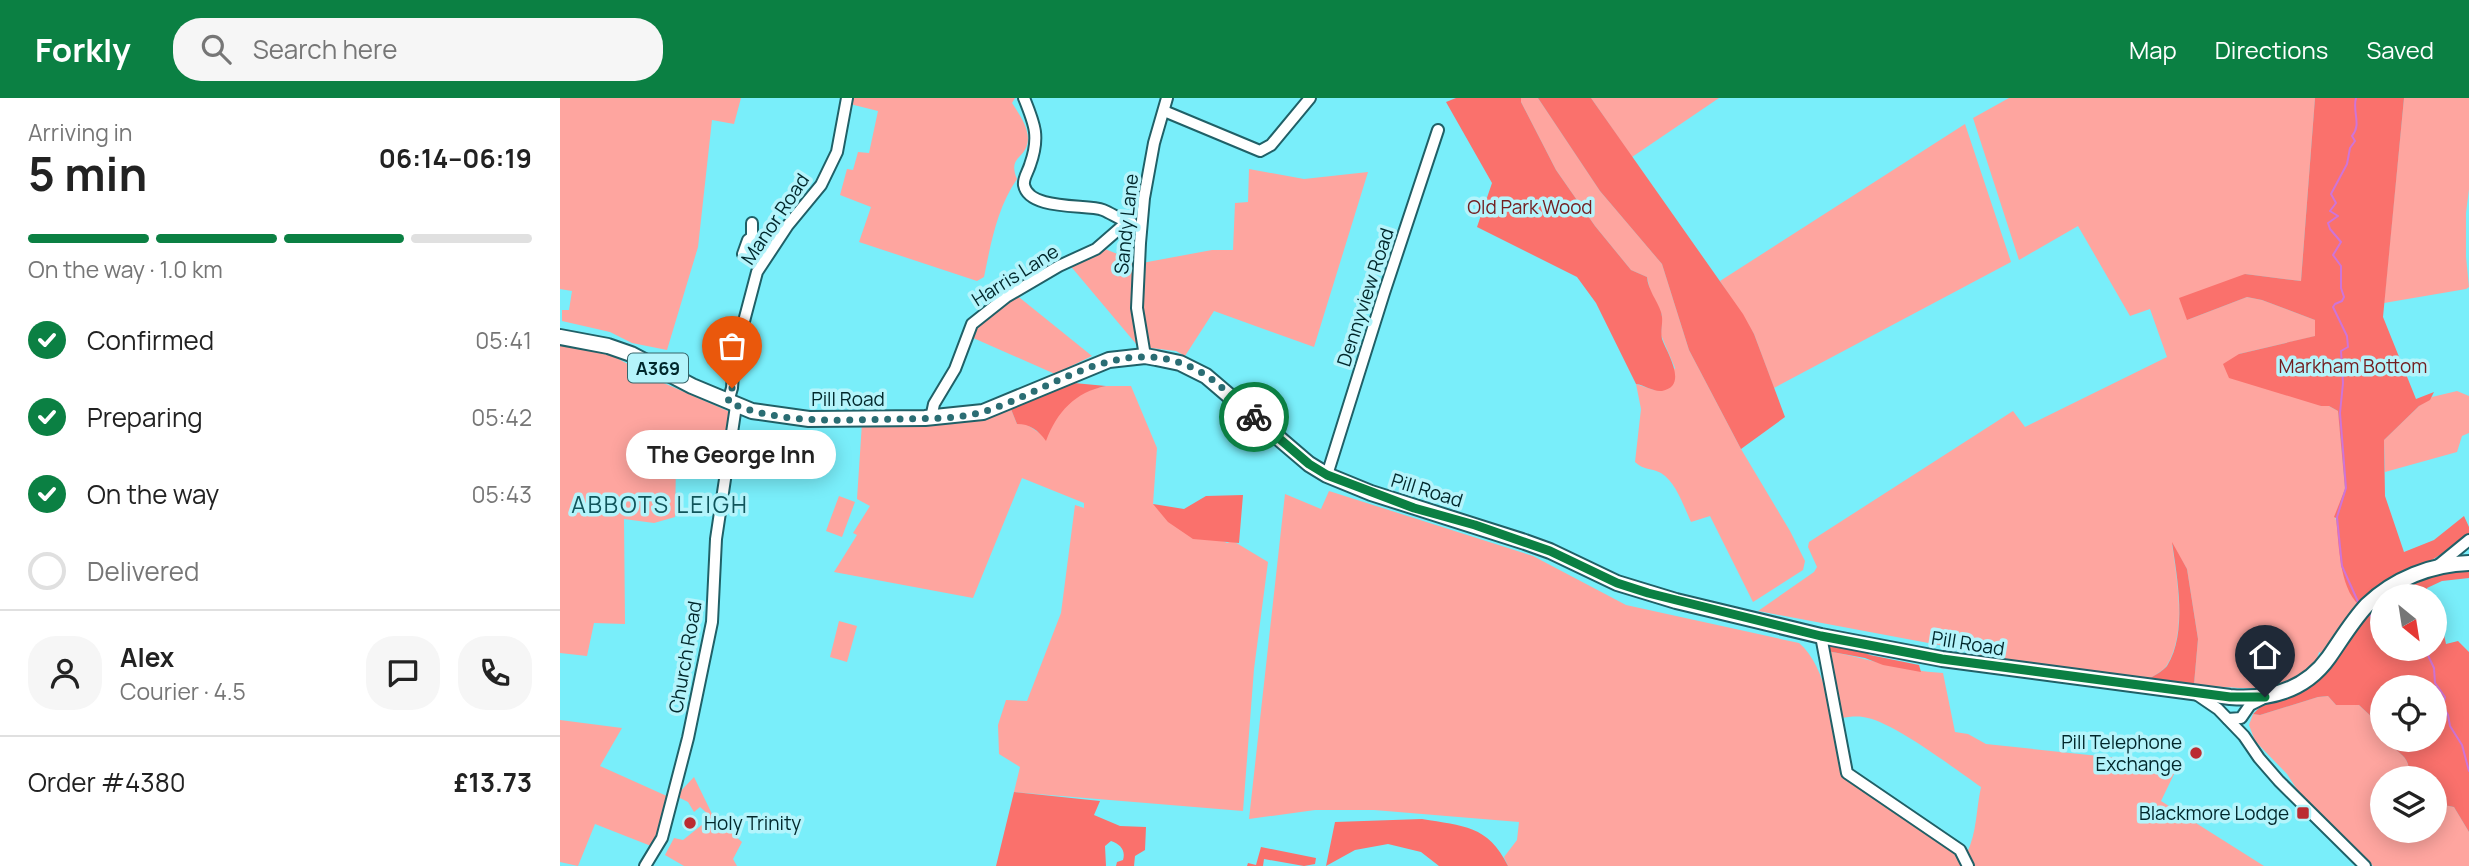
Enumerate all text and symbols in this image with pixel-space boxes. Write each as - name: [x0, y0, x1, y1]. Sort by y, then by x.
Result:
- search box: [173, 18, 663, 81]
- text: Forkly: [35, 27, 131, 72]
- icon: search: [197, 30, 235, 68]
- text: Search here: [253, 31, 397, 67]
- text: Map: [2129, 33, 2177, 66]
- text: Directions: [2215, 33, 2328, 66]
- text: Saved: [2366, 33, 2434, 66]
- text: Arriving in: [28, 116, 133, 148]
- text: 06:14–06:19: [379, 140, 532, 176]
- text: 5 min: [28, 142, 147, 205]
- street label: Manor Road: [735, 168, 815, 270]
- street label: Sandy Lane: [1108, 172, 1144, 276]
- park label: Old Park Wood: [1467, 194, 1593, 220]
- street label: Dennyview Road: [1330, 224, 1400, 370]
- street label: Harris Lane: [967, 238, 1063, 312]
- text: On the way · 1.0 km: [28, 253, 223, 285]
- pin: [702, 316, 762, 388]
- icon: check: [28, 321, 66, 359]
- text: Confirmed: [87, 322, 214, 358]
- text: 05:41: [475, 324, 532, 356]
- icon: bag: [713, 327, 751, 365]
- park label: Markham Bottom: [2279, 353, 2427, 379]
- road number: A369: [628, 354, 688, 382]
- courier: [1219, 382, 1289, 452]
- street label: Pill Road: [811, 386, 885, 412]
- icon: check: [28, 398, 66, 436]
- icon: bike: [1235, 398, 1273, 436]
- text: Preparing: [87, 399, 203, 435]
- text: 05:42: [471, 401, 532, 433]
- callout: The George Inn: [627, 430, 837, 479]
- text: The George Inn: [647, 438, 815, 470]
- street label: Pill Road: [1388, 467, 1466, 513]
- icon: check: [28, 475, 66, 513]
- text: On the way: [87, 476, 219, 512]
- text: 05:43: [472, 478, 532, 510]
- district label: ABBOTS LEIGH: [571, 488, 749, 520]
- text: Delivered: [87, 553, 199, 589]
- north arrow: [2370, 584, 2446, 662]
- map controls: [2370, 584, 2447, 843]
- street label: Church Road: [662, 599, 708, 715]
- street label: Pill Road: [1930, 624, 2006, 662]
- pin: [2235, 625, 2295, 697]
- button: person: [28, 636, 102, 710]
- button: chat: [366, 636, 440, 710]
- button: phone: [458, 636, 532, 710]
- icon: home: [2246, 636, 2284, 674]
- text: Alex: [120, 639, 174, 675]
- text: Courier · 4.5: [120, 675, 246, 707]
- button: locate: [2370, 675, 2447, 752]
- place label: Pill Telephone Exchange: [2061, 729, 2182, 777]
- marker: Pill Telephone Exchange: [2188, 745, 2204, 761]
- text: Order #4380: [28, 764, 186, 800]
- text: £13.73: [454, 764, 532, 800]
- button: layers: [2370, 766, 2447, 843]
- place label: Blackmore Lodge: [2139, 800, 2289, 826]
- marker: Blackmore Lodge: [2295, 805, 2311, 821]
- place label: Holy Trinity: [704, 810, 801, 836]
- marker: Holy Trinity: [682, 815, 698, 831]

